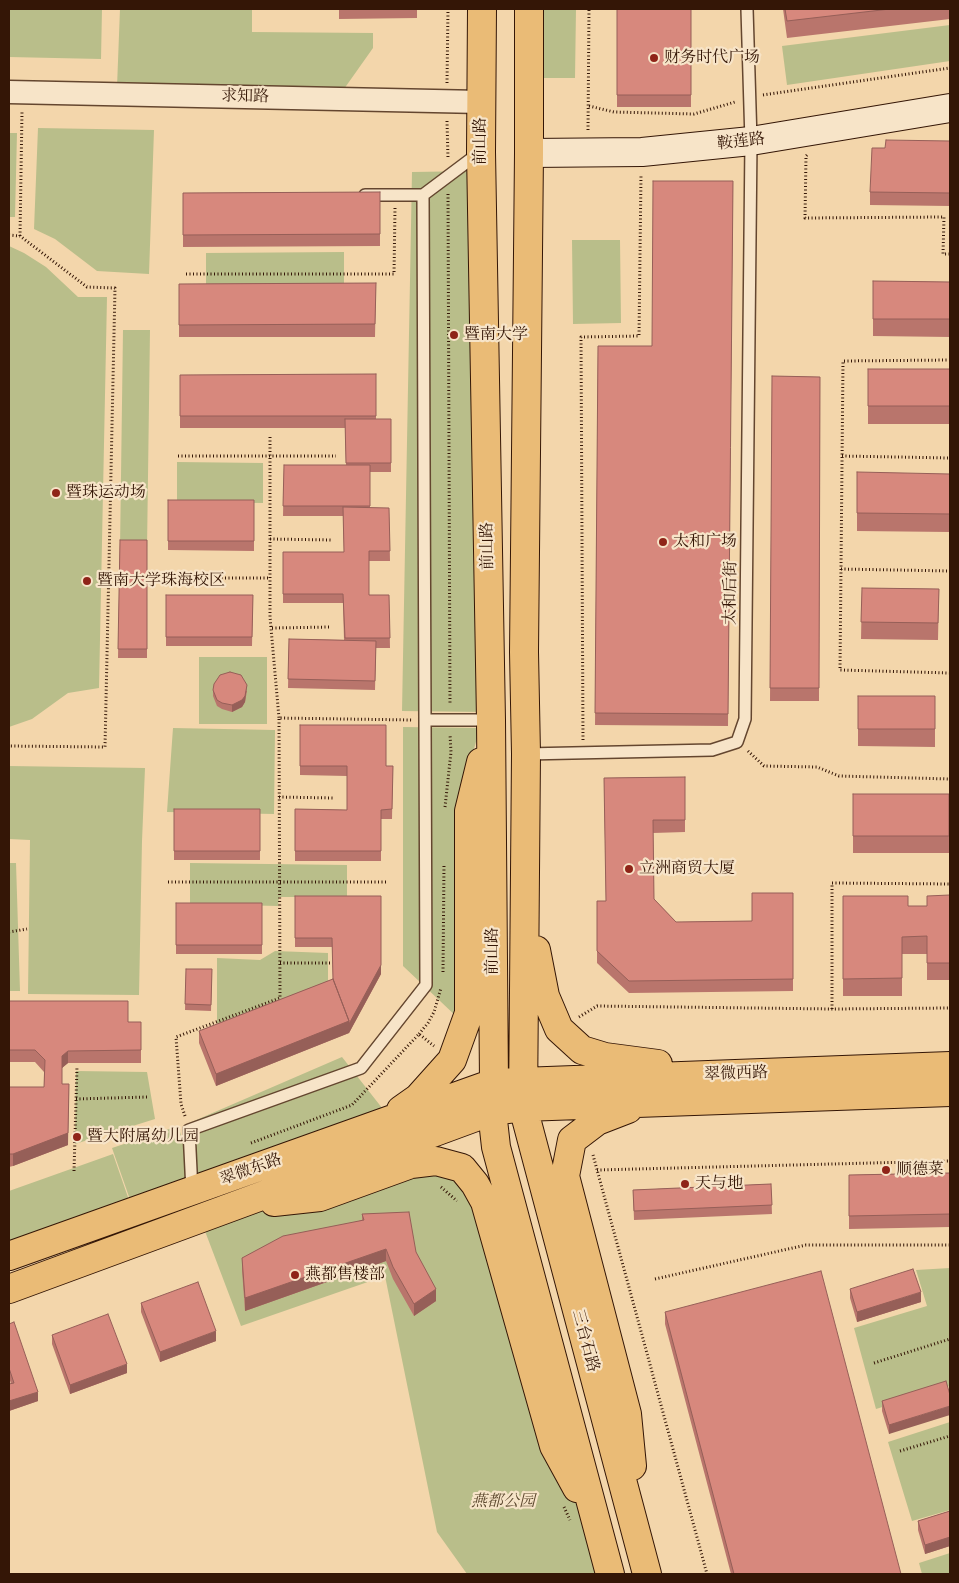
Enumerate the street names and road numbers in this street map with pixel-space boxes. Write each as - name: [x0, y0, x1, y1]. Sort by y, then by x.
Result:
- street label: 求知路: [221, 87, 269, 107]
- street label: 前山路: [471, 117, 491, 165]
- street label: 鞍莲路: [716, 130, 766, 154]
- street label: 前山路: [478, 522, 498, 570]
- street label: 太和后街: [721, 561, 741, 625]
- street label: 前山路: [483, 927, 503, 975]
- street label: 翠微西路: [704, 1063, 768, 1085]
- street label: 翠微东路: [218, 1150, 284, 1190]
- street label: 三台石路: [567, 1308, 603, 1374]

